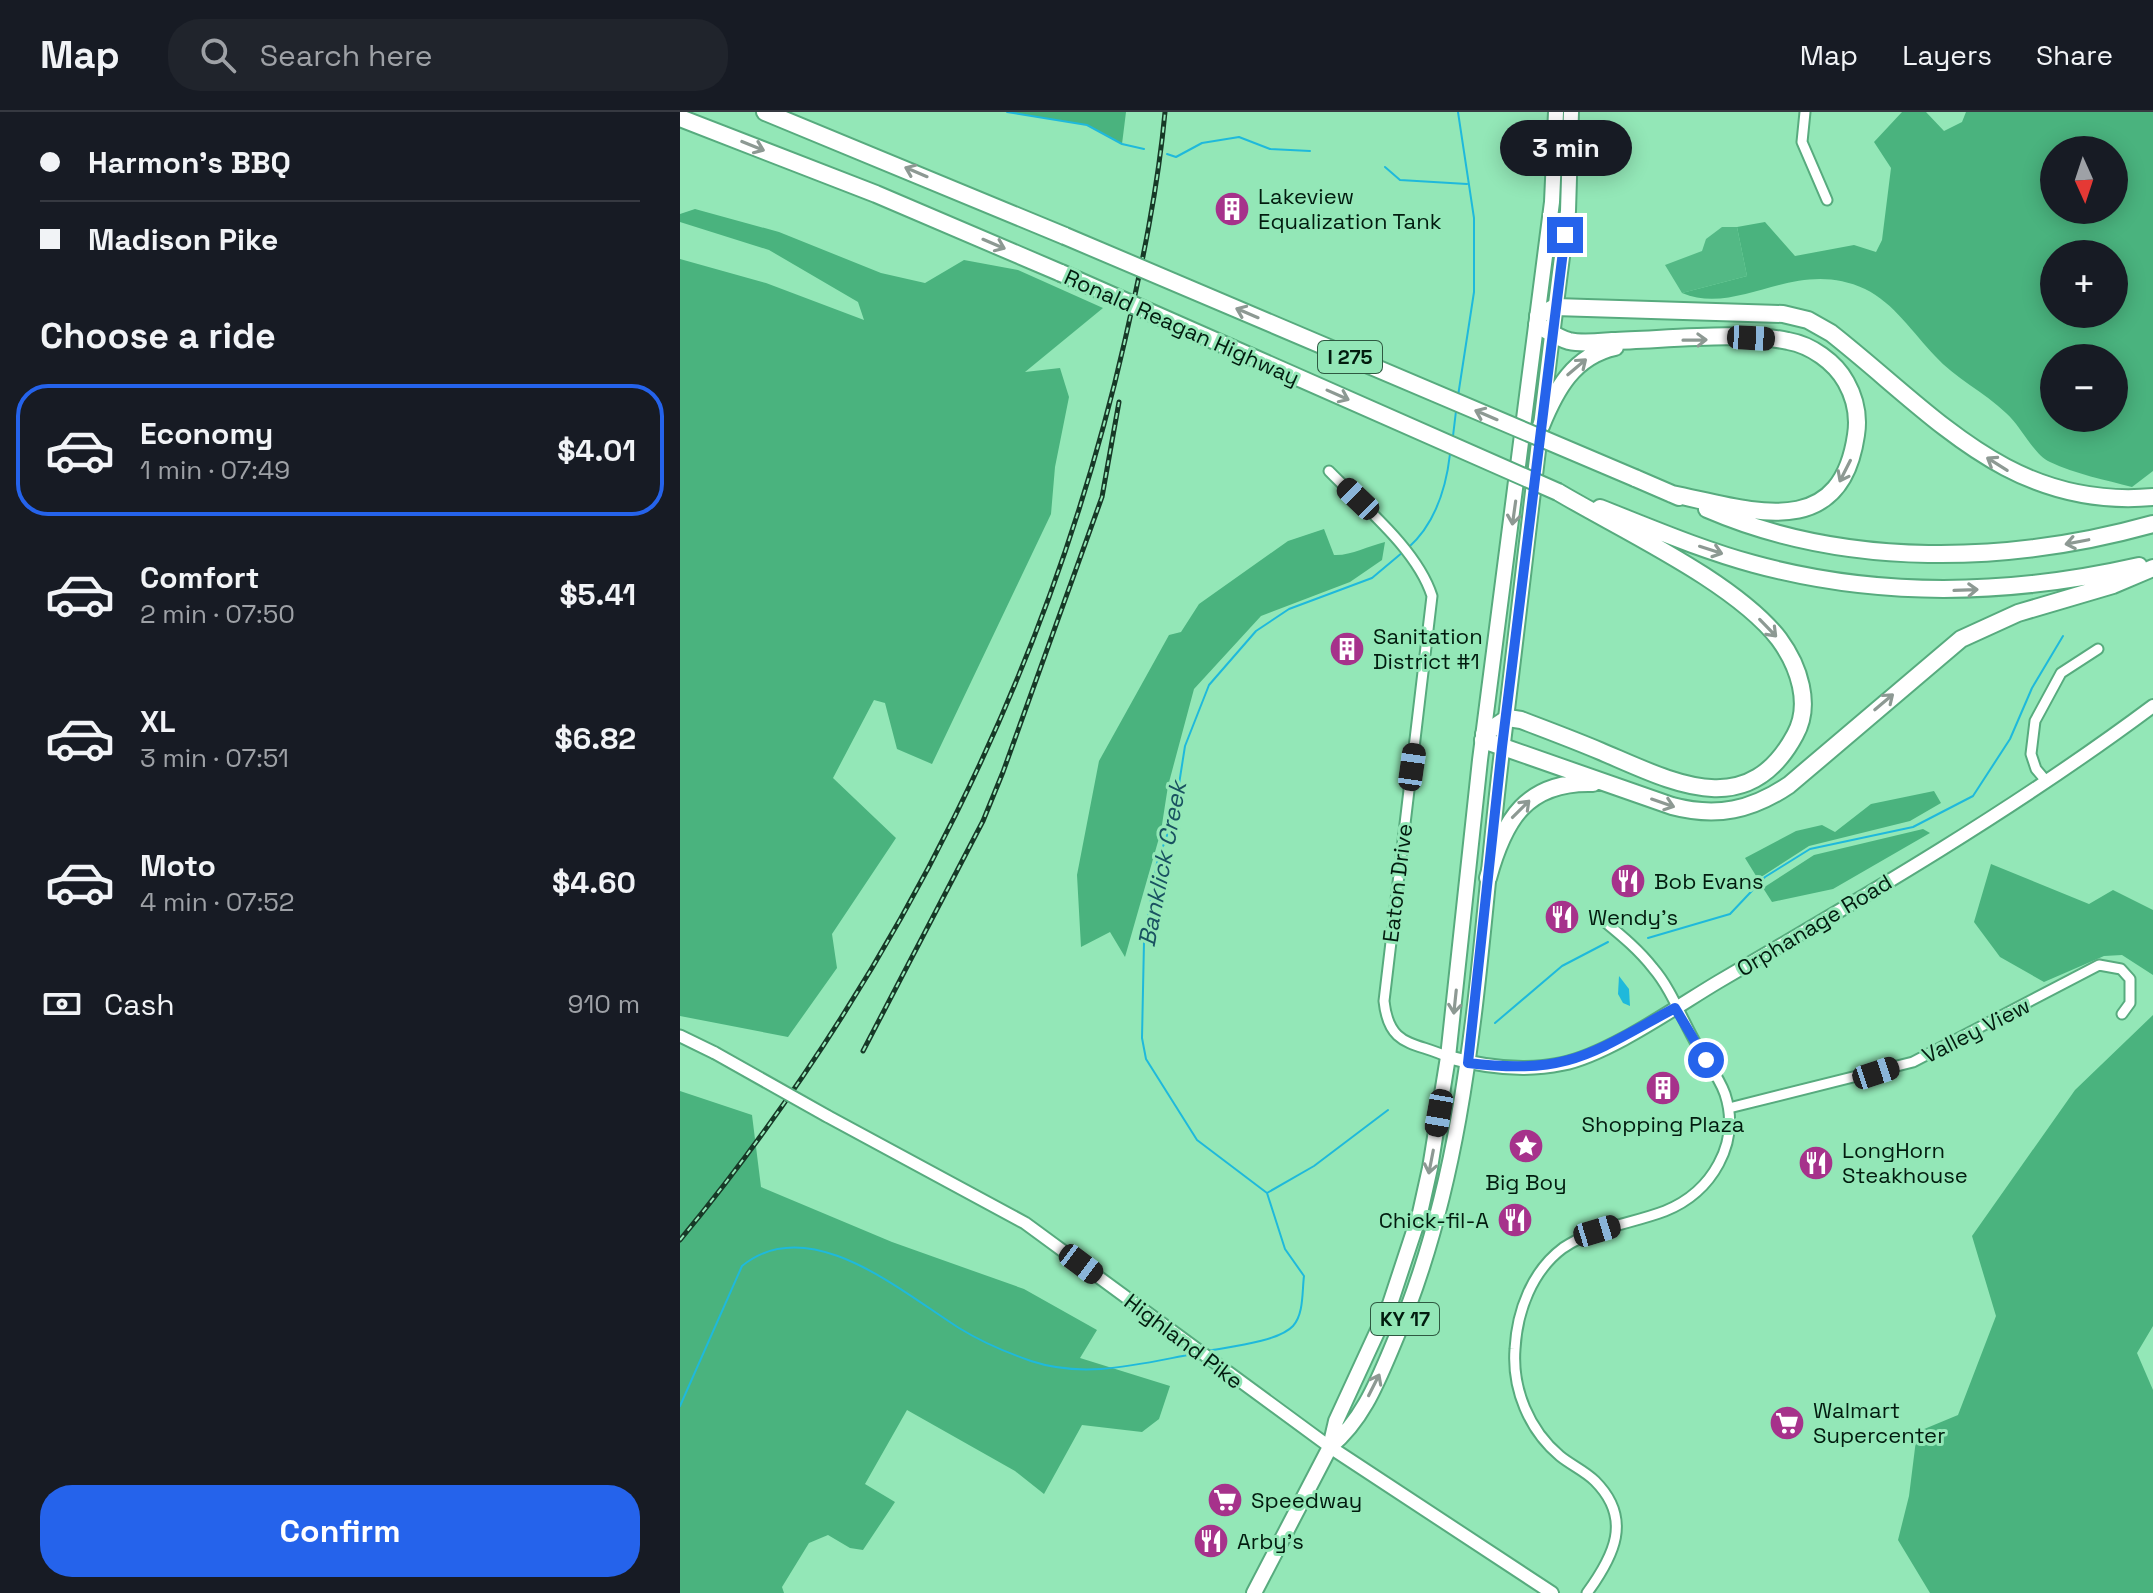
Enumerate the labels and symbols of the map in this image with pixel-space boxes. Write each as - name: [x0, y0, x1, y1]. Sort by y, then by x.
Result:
- callout: 3 min: [1499, 119, 1631, 175]
- north arrow: [2040, 136, 2128, 224]
- one-way arrow: [740, 140, 765, 154]
- one-way arrow: [904, 164, 929, 179]
- place label: Lakeview Equalization Tank: [1258, 182, 1442, 235]
- building icon: Lakeview Equalization Tank: [1213, 190, 1251, 228]
- route end: [1547, 217, 1583, 253]
- one-way arrow: [981, 237, 1005, 252]
- street label: Ronald Reagan Highway: [1060, 262, 1304, 392]
- one-way arrow: [1235, 305, 1260, 320]
- car: [1726, 325, 1776, 351]
- one-way arrow: [1681, 332, 1708, 347]
- road number: I 275: [1318, 341, 1382, 373]
- one-way arrow: [1567, 358, 1587, 376]
- one-way arrow: [1326, 388, 1350, 403]
- one-way arrow: [1474, 407, 1499, 422]
- one-way arrow: [1987, 456, 2009, 473]
- one-way arrow: [1837, 459, 1852, 482]
- car: [1332, 474, 1384, 524]
- one-way arrow: [1506, 500, 1521, 525]
- one-way arrow: [2065, 535, 2090, 550]
- one-way arrow: [1697, 543, 1723, 558]
- one-way arrow: [1952, 582, 1979, 597]
- one-way arrow: [1758, 618, 1777, 637]
- place label: Sanitation District #1: [1373, 622, 1483, 675]
- building icon: Sanitation District #1: [1328, 630, 1366, 668]
- one-way arrow: [1873, 694, 1894, 711]
- car: [1397, 742, 1427, 792]
- water label: Banklick Creek: [1131, 776, 1194, 949]
- one-way arrow: [1650, 796, 1675, 811]
- one-way arrow: [1511, 800, 1531, 819]
- street label: Eaton Drive: [1376, 822, 1418, 944]
- restaurant icon: Bob Evans: [1609, 862, 1647, 900]
- place label: Bob Evans: [1654, 867, 1764, 895]
- street label: Orphanage Road: [1731, 868, 1897, 982]
- restaurant icon: Wendy's: [1543, 898, 1581, 936]
- place label: Wendy's: [1588, 903, 1678, 931]
- one-way arrow: [1447, 988, 1462, 1015]
- street label: Valley View: [1917, 991, 2035, 1069]
- route start: [1688, 1042, 1724, 1078]
- car: [1849, 1054, 1903, 1092]
- building icon: Shopping Plaza: [1644, 1069, 1682, 1107]
- car: [1423, 1087, 1455, 1139]
- place label: Shopping Plaza: [1582, 1110, 1745, 1138]
- place icon: Big Boy: [1507, 1127, 1545, 1165]
- place label: LongHorn Steakhouse: [1842, 1136, 1968, 1189]
- restaurant icon: LongHorn Steakhouse: [1797, 1144, 1835, 1182]
- one-way arrow: [1422, 1149, 1437, 1174]
- place label: Big Boy: [1485, 1168, 1567, 1196]
- restaurant icon: Chick-fil-A: [1496, 1201, 1534, 1239]
- place label: Chick-fil-A: [1379, 1206, 1489, 1234]
- car: [1571, 1213, 1623, 1249]
- car: [1055, 1240, 1107, 1288]
- street label: Highland Pike: [1119, 1287, 1249, 1395]
- road number: KY 17: [1371, 1303, 1439, 1335]
- one-way arrow: [1367, 1374, 1383, 1398]
- place label: Walmart Supercenter: [1813, 1396, 1945, 1449]
- supermarket icon: Walmart Supercenter: [1768, 1404, 1806, 1442]
- supermarket icon: Speedway: [1206, 1481, 1244, 1519]
- place label: Speedway: [1251, 1486, 1362, 1514]
- restaurant icon: Arby's: [1192, 1522, 1230, 1560]
- place label: Arby's: [1237, 1527, 1304, 1555]

